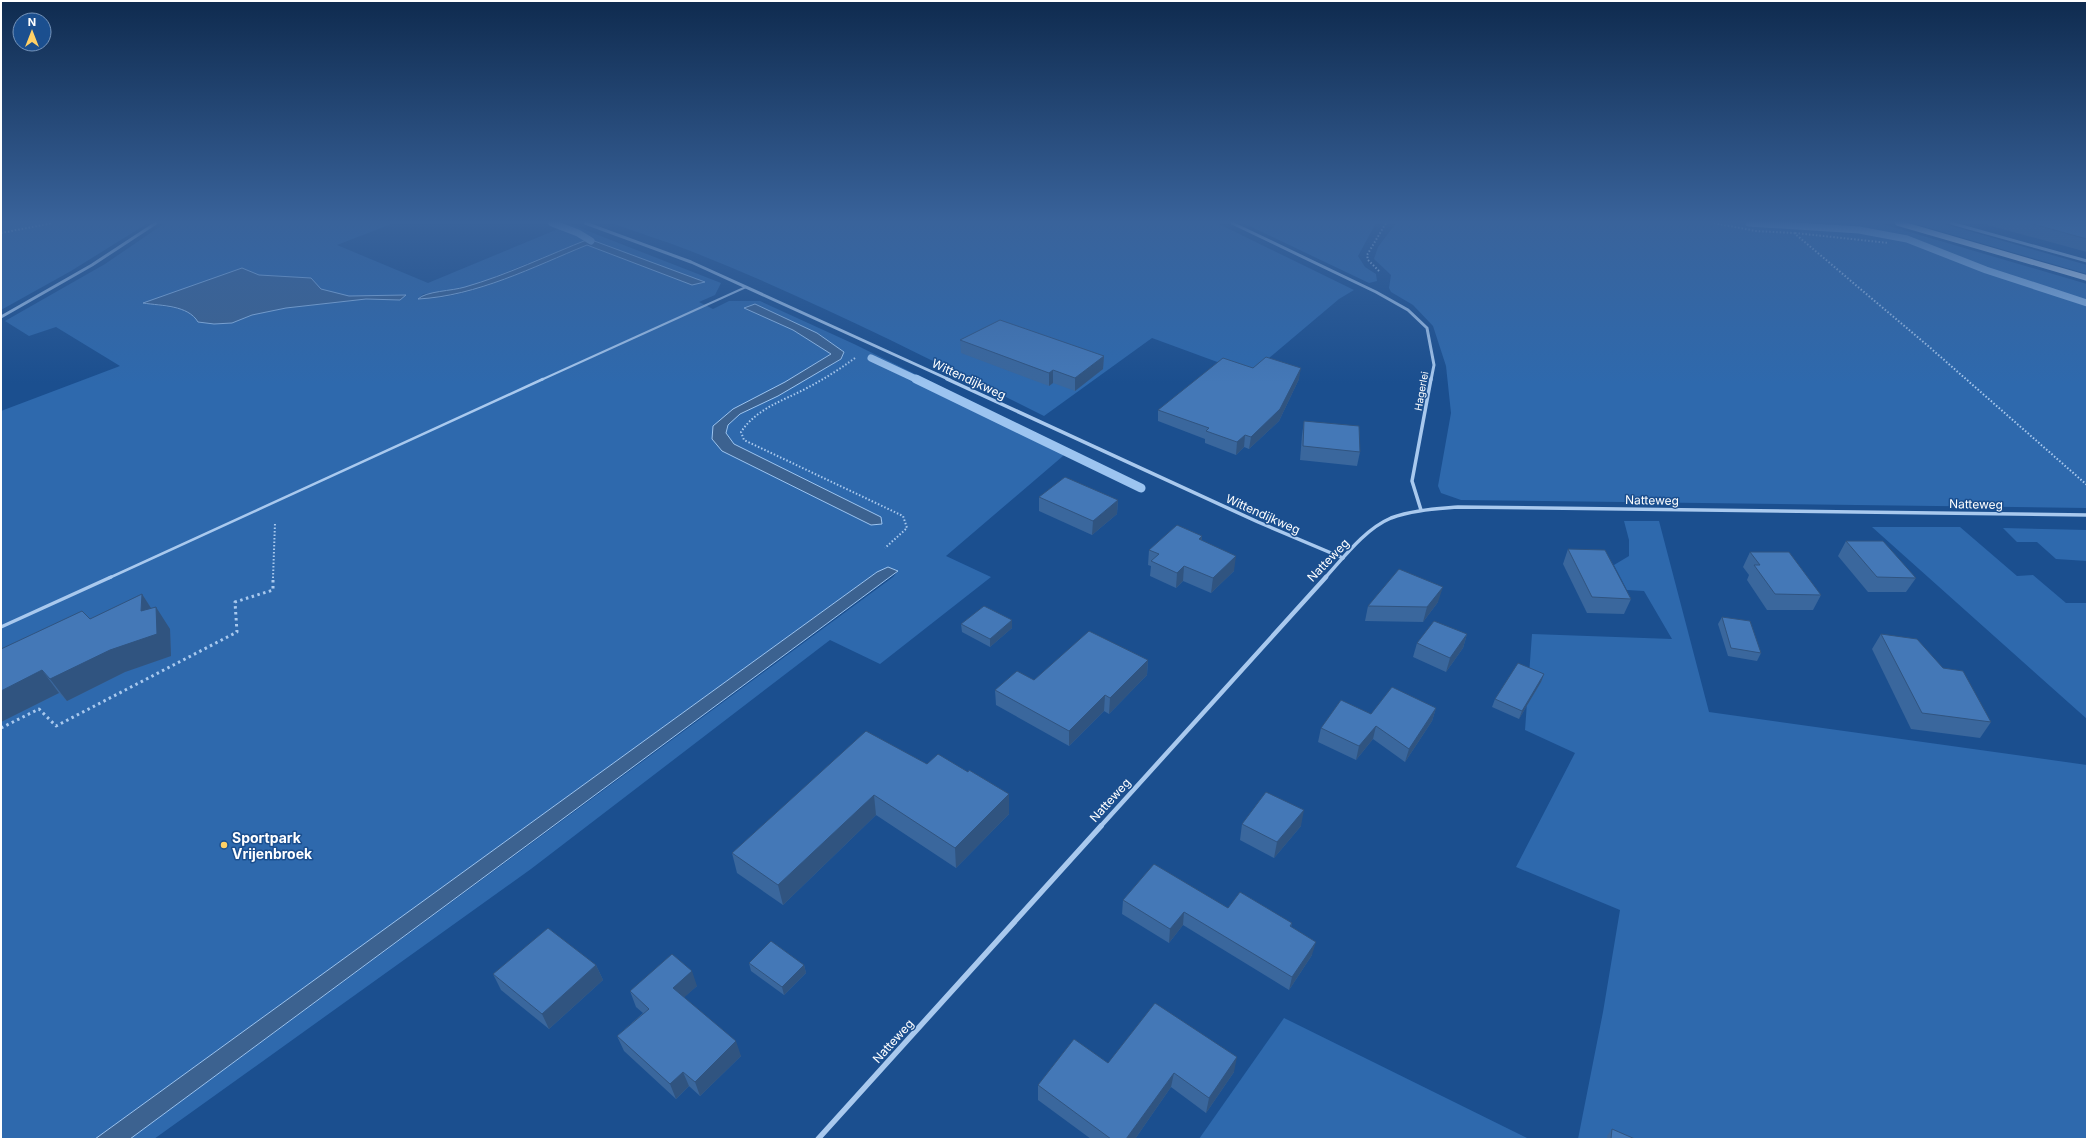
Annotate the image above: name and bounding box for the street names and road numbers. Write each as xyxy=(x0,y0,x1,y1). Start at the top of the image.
street label: Wittendijkweg xyxy=(930,355,1008,403)
street label: Hagerlei xyxy=(1412,370,1430,412)
street label: Wittendijkweg xyxy=(1223,491,1303,537)
street label: Natteweg xyxy=(1625,492,1679,508)
street label: Natteweg xyxy=(1949,496,2003,512)
street label: Natteweg xyxy=(1304,535,1352,585)
street label: Natteweg xyxy=(1086,775,1134,825)
street label: Natteweg xyxy=(869,1016,917,1066)

